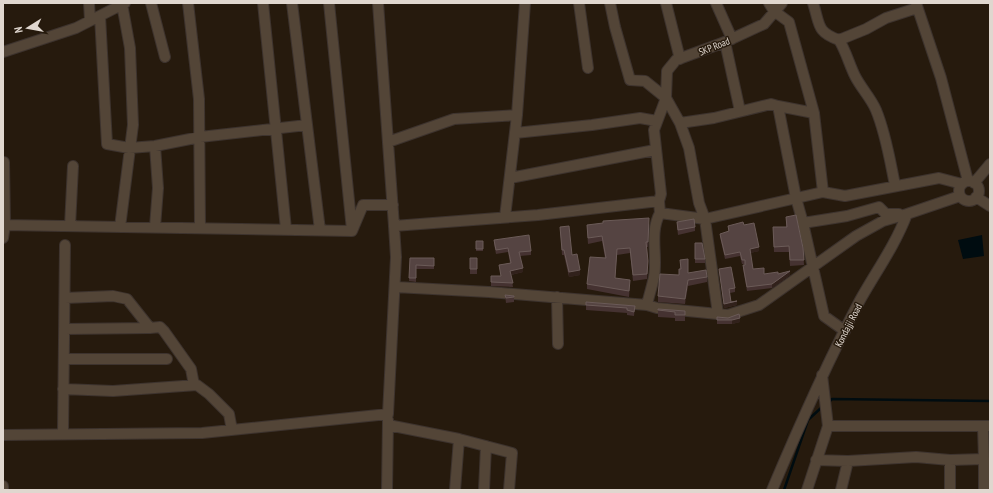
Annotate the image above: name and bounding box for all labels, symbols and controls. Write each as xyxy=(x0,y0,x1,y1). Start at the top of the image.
north arrow xyxy=(8,8,48,48)
text: N xyxy=(11,26,26,34)
street label: SKP Road xyxy=(697,34,732,59)
street label: Kondajji Road xyxy=(832,301,865,349)

